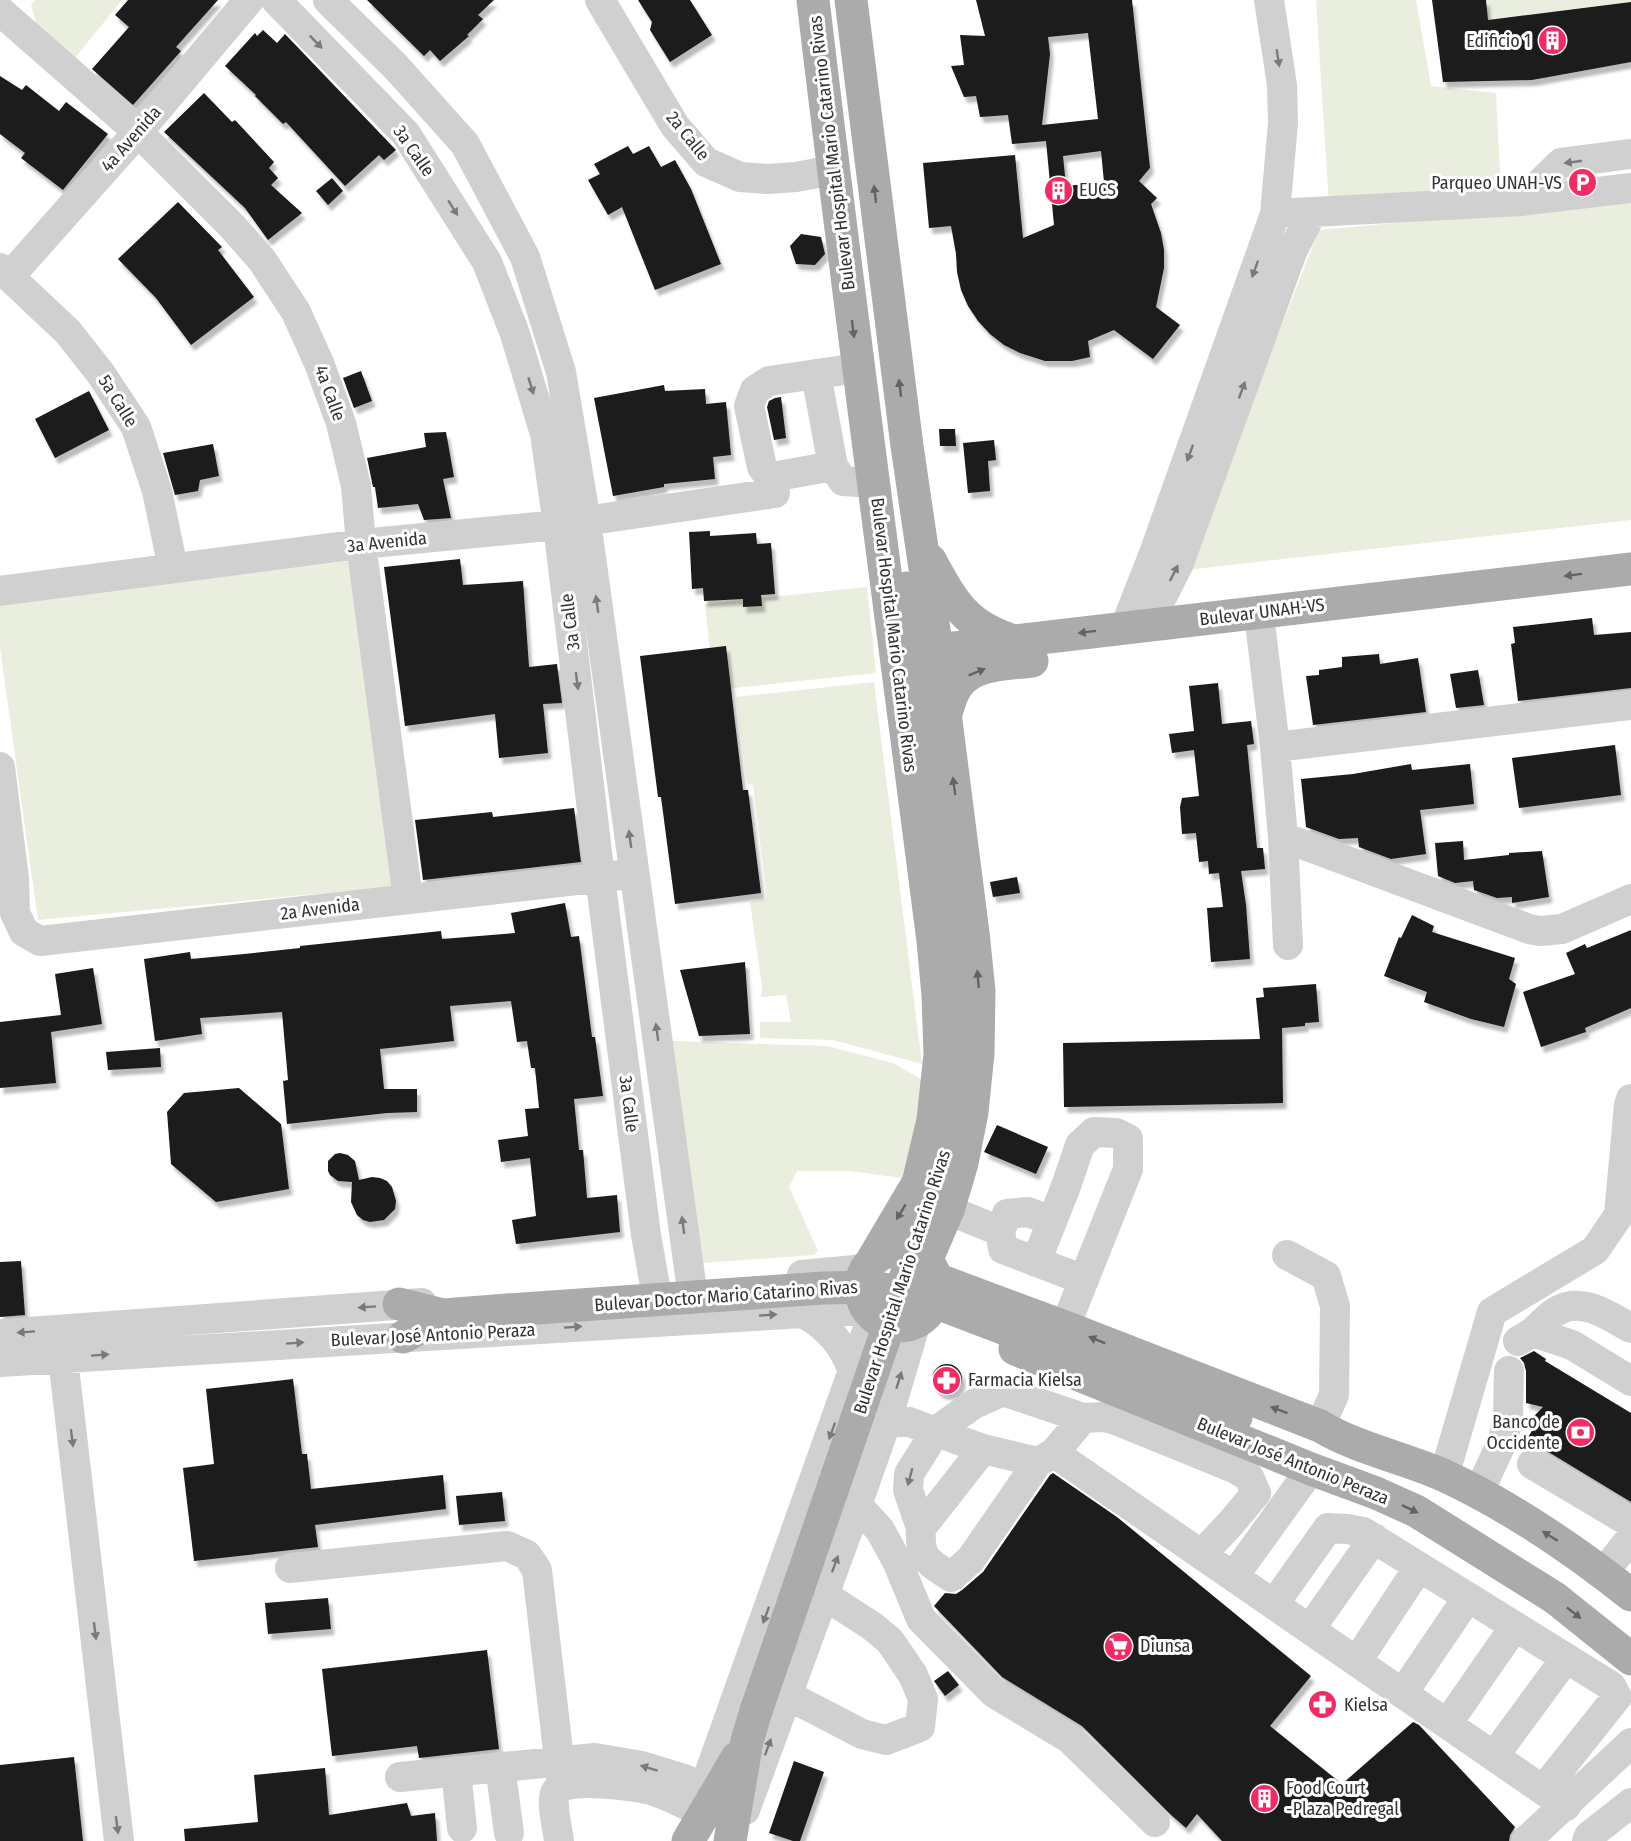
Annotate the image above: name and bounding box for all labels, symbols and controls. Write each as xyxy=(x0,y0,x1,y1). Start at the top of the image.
street label: Bulevar Hospital Mario Catarino Rivas xyxy=(804,14,860,291)
building icon: Edificio 1 xyxy=(1536,25,1568,57)
place label: Edificio 1 xyxy=(1466,30,1531,52)
one-way arrow xyxy=(309,34,323,48)
one-way arrow xyxy=(1273,48,1282,67)
street label: 4a Avenida xyxy=(96,101,166,177)
street label: 2a Calle xyxy=(662,107,714,165)
street label: 3a Calle xyxy=(389,121,439,181)
one-way arrow xyxy=(1563,157,1582,166)
parking icon: Parqueo UNAH-VS xyxy=(1567,167,1599,199)
place label: Parqueo UNAH-VS xyxy=(1431,172,1562,194)
building icon: EUCS xyxy=(1042,174,1074,206)
place label: EUCS xyxy=(1079,179,1116,201)
one-way arrow xyxy=(871,185,880,204)
one-way arrow xyxy=(447,200,458,216)
one-way arrow xyxy=(1250,260,1260,278)
one-way arrow xyxy=(849,320,858,339)
street label: 4a Calle xyxy=(310,362,350,424)
street label: 5a Calle xyxy=(94,371,143,431)
one-way arrow xyxy=(527,377,536,395)
one-way arrow xyxy=(895,378,905,397)
one-way arrow xyxy=(1238,381,1248,399)
one-way arrow xyxy=(1185,444,1195,462)
street label: Bulevar Hospital Mario Catarino Rivas xyxy=(866,497,922,774)
street label: 3a Avenida xyxy=(346,527,428,557)
one-way arrow xyxy=(1169,565,1179,582)
one-way arrow xyxy=(1563,571,1582,580)
street label: 3a Calle xyxy=(556,592,584,652)
street label: Bulevar UNAH-VS xyxy=(1198,593,1326,631)
one-way arrow xyxy=(593,595,602,614)
one-way arrow xyxy=(1078,627,1097,636)
one-way arrow xyxy=(968,667,986,677)
one-way arrow xyxy=(572,672,582,691)
one-way arrow xyxy=(949,776,958,795)
one-way arrow xyxy=(625,829,635,848)
street label: 2a Avenida xyxy=(279,893,361,925)
one-way arrow xyxy=(973,970,983,989)
one-way arrow xyxy=(652,1023,661,1042)
street label: 3a Calle xyxy=(615,1074,643,1134)
street label: Bulevar Hospital Mario Catarino Rivas xyxy=(849,1147,955,1417)
one-way arrow xyxy=(895,1204,906,1220)
one-way arrow xyxy=(678,1216,688,1235)
street label: Bulevar Doctor Mario Catarino Rivas xyxy=(594,1276,859,1316)
one-way arrow xyxy=(357,1302,376,1311)
one-way arrow xyxy=(759,1310,778,1320)
street label: Bulevar José Antonio Peraza xyxy=(330,1319,536,1351)
one-way arrow xyxy=(564,1322,583,1332)
one-way arrow xyxy=(16,1327,35,1336)
one-way arrow xyxy=(1088,1335,1106,1344)
one-way arrow xyxy=(285,1339,304,1348)
one-way arrow xyxy=(91,1351,110,1360)
pharmacy icon: Farmacia Kielsa xyxy=(931,1364,963,1396)
place label: Farmacia Kielsa xyxy=(968,1369,1082,1391)
one-way arrow xyxy=(895,1370,904,1388)
one-way arrow xyxy=(1269,1405,1287,1415)
place label: Banco de Occidente xyxy=(1487,1411,1560,1454)
street label: Bulevar José Antonio Peraza xyxy=(1194,1412,1392,1510)
bank icon: Banco de Occidente xyxy=(1565,1416,1597,1448)
one-way arrow xyxy=(826,1422,836,1440)
one-way arrow xyxy=(67,1428,77,1447)
one-way arrow xyxy=(905,1468,915,1487)
one-way arrow xyxy=(1401,1504,1418,1513)
one-way arrow xyxy=(1541,1531,1558,1542)
one-way arrow xyxy=(831,1555,841,1573)
one-way arrow xyxy=(760,1606,770,1624)
one-way arrow xyxy=(1566,1607,1582,1620)
one-way arrow xyxy=(90,1622,99,1641)
supermarket icon: Diunsa xyxy=(1103,1630,1135,1662)
place label: Diunsa xyxy=(1140,1635,1190,1657)
pharmacy icon: Kielsa xyxy=(1307,1689,1339,1721)
place label: Kielsa xyxy=(1344,1694,1388,1716)
one-way arrow xyxy=(763,1737,773,1755)
one-way arrow xyxy=(640,1763,658,1772)
place label: Food Court -Plaza Pedregal xyxy=(1286,1777,1399,1820)
building icon: Food Court -Plaza Pedregal xyxy=(1249,1782,1281,1814)
one-way arrow xyxy=(112,1816,122,1835)

